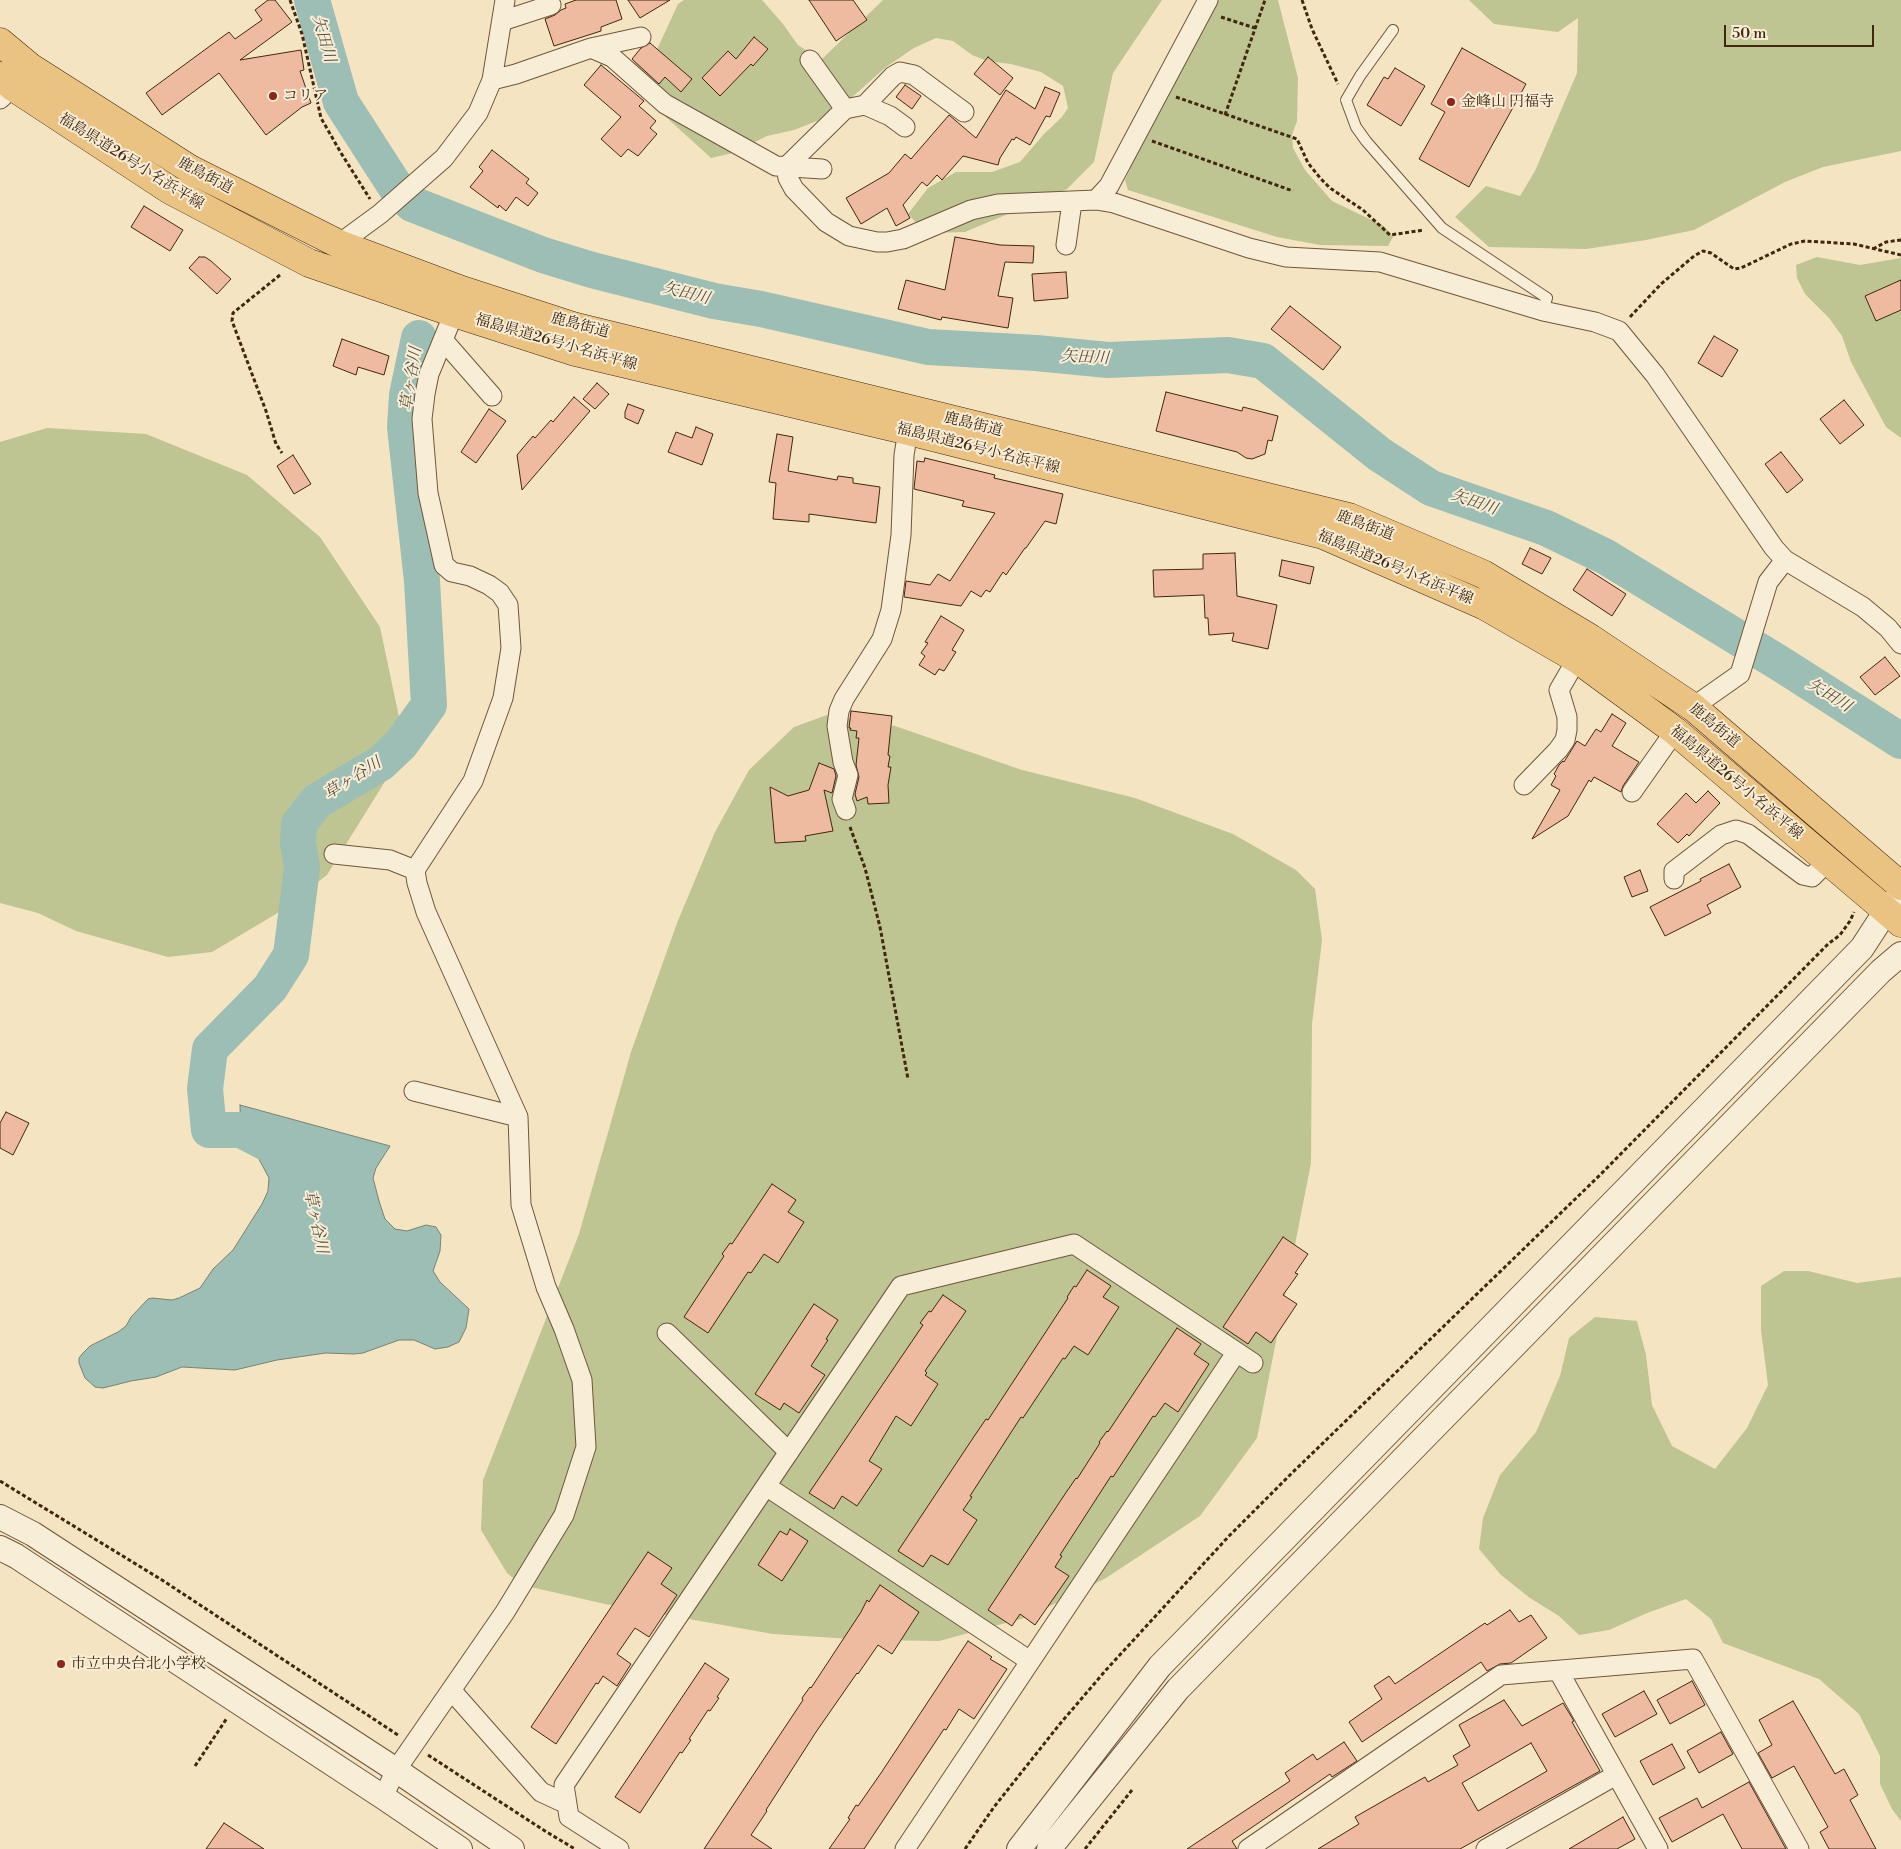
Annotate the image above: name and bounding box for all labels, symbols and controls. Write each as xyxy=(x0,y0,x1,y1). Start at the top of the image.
water label: 矢田川 xyxy=(307,13,339,65)
scale bar xyxy=(1726,15,1876,47)
text: 50 m xyxy=(1732,24,1766,43)
place label: コリア xyxy=(283,87,328,105)
marker: コリア xyxy=(267,90,279,102)
place label: 金峰山 円福寺 xyxy=(1461,93,1554,111)
marker: 金峰山 円福寺 xyxy=(1445,96,1457,108)
street label: 福島県道26号小名浜平線 xyxy=(55,110,207,214)
street label: 鹿島街道 xyxy=(174,154,236,198)
water label: 矢田川 xyxy=(660,279,712,309)
street label: 鹿島街道 xyxy=(549,310,611,342)
street label: 福島県道26号小名浜平線 xyxy=(473,311,639,375)
water label: 草ヶ谷川 xyxy=(398,346,426,412)
water label: 矢田川 xyxy=(1061,347,1109,369)
street label: 鹿島街道 xyxy=(942,409,1004,441)
street label: 福島県道26号小名浜平線 xyxy=(894,420,1062,478)
water label: 矢田川 xyxy=(1448,486,1500,520)
street label: 鹿島街道 xyxy=(1334,507,1396,545)
street label: 福島県道26号小名浜平線 xyxy=(1314,527,1476,609)
water label: 矢田川 xyxy=(1804,675,1854,717)
street label: 鹿島街道 xyxy=(1685,700,1743,752)
street label: 福島県道26号小名浜平線 xyxy=(1666,722,1806,844)
water label: 草ヶ谷川 xyxy=(321,754,385,804)
water label: 草ヶ谷川 xyxy=(299,1189,331,1255)
place label: 市立中央台北小学校 xyxy=(71,1655,206,1673)
marker: 市立中央台北小学校 xyxy=(55,1658,67,1670)

